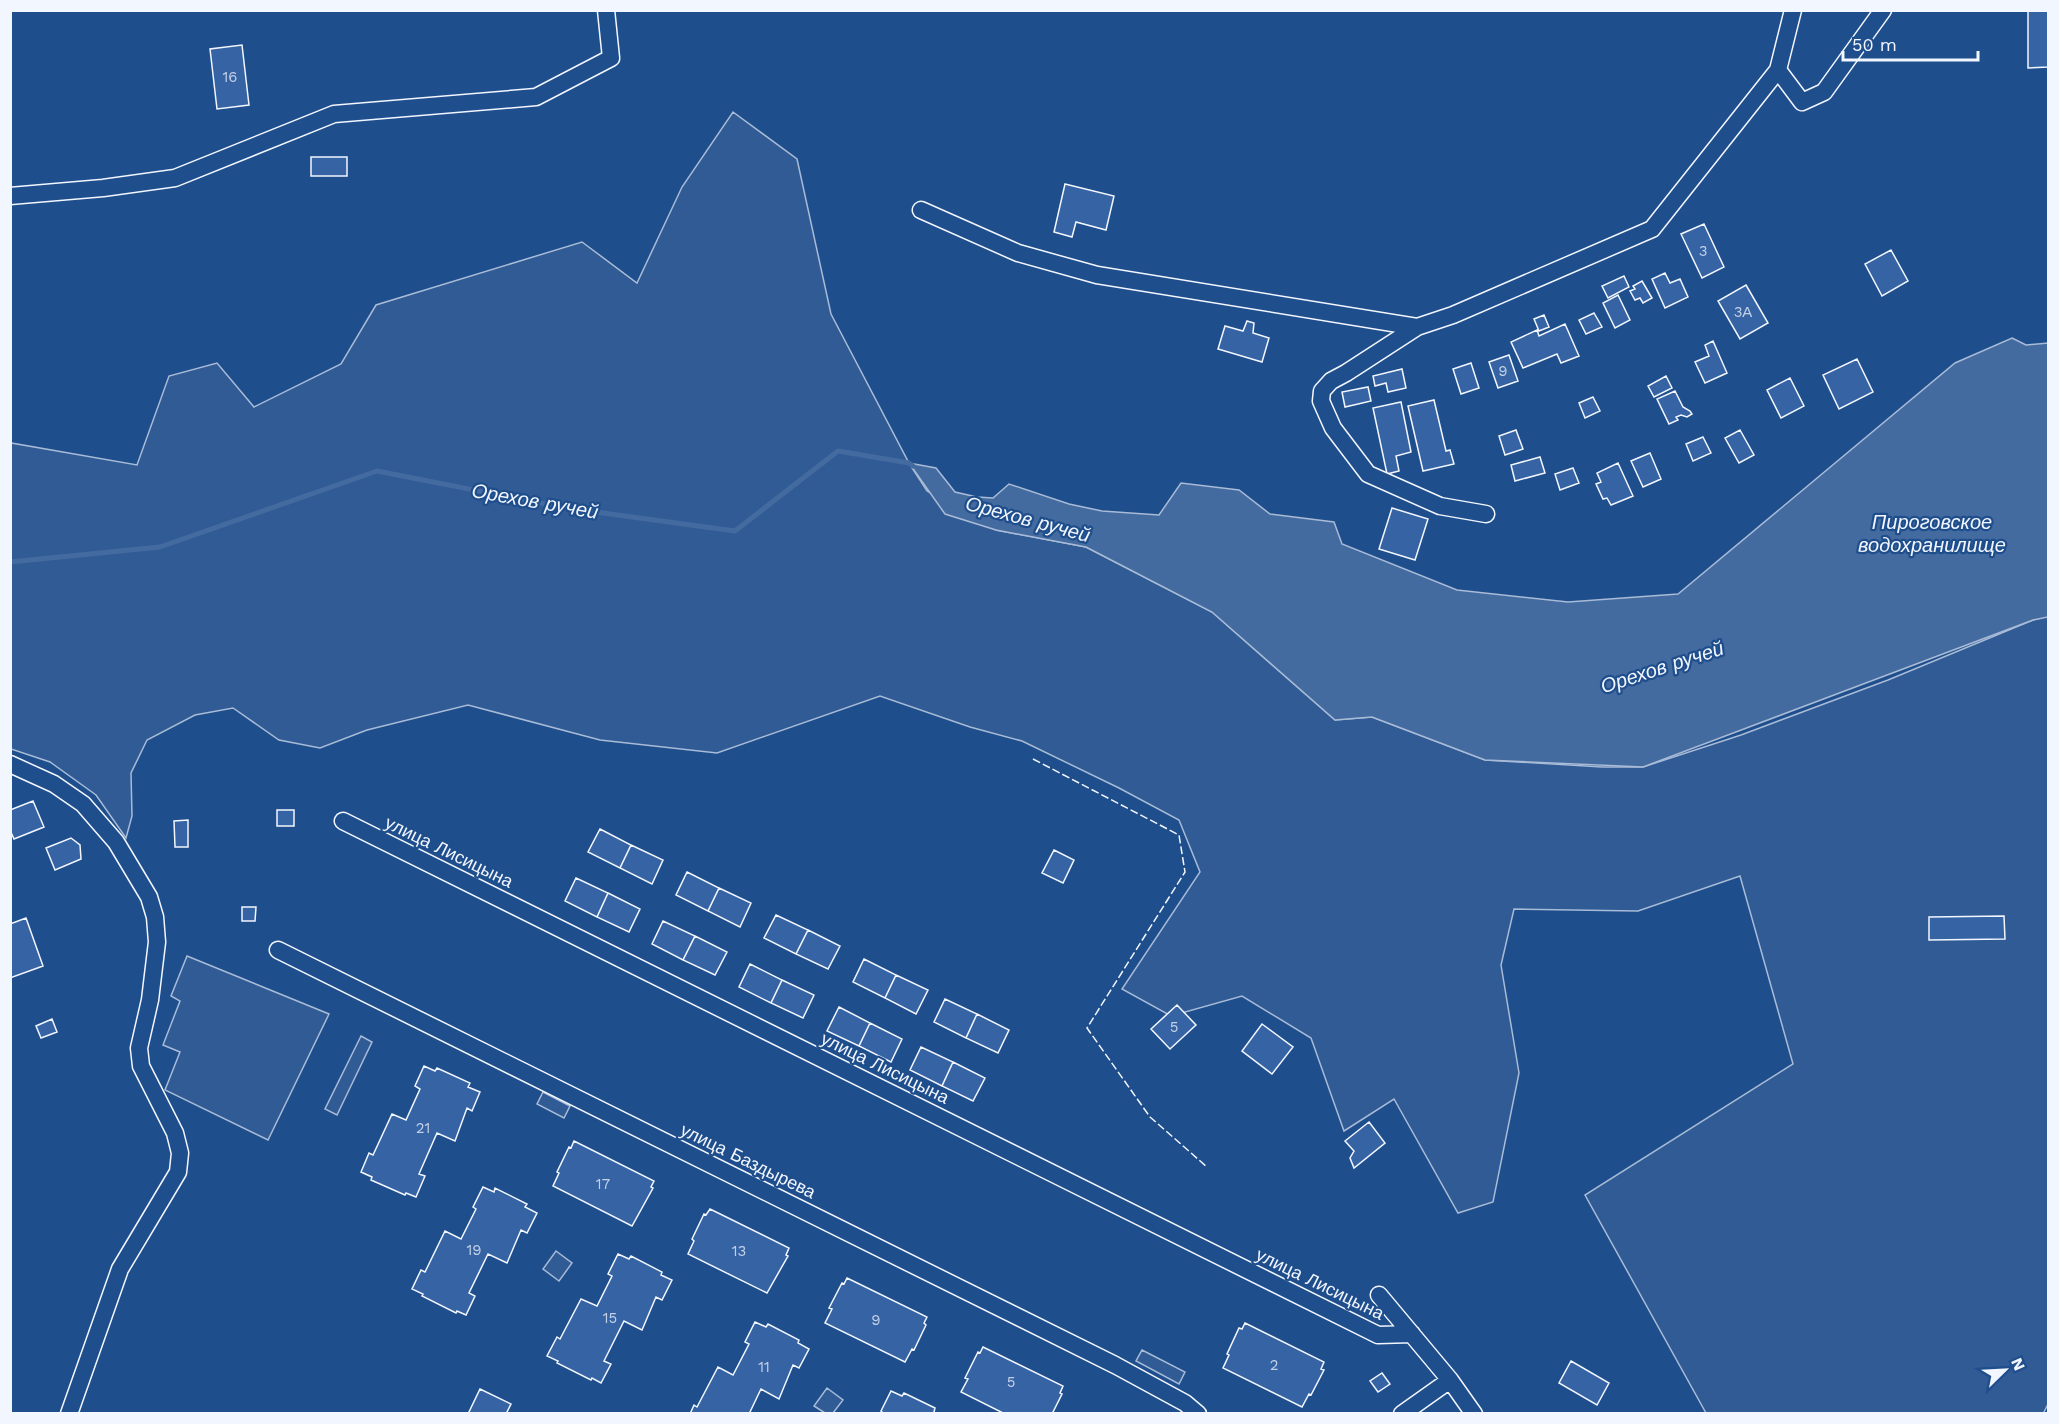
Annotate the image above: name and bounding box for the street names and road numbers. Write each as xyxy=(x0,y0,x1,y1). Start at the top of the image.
street label: улица Лисицына xyxy=(382,811,518,892)
street label: улица Лисицына xyxy=(818,1027,954,1108)
street label: улица Баздырева xyxy=(677,1119,820,1203)
street label: улица Лисицына xyxy=(1253,1243,1389,1324)

